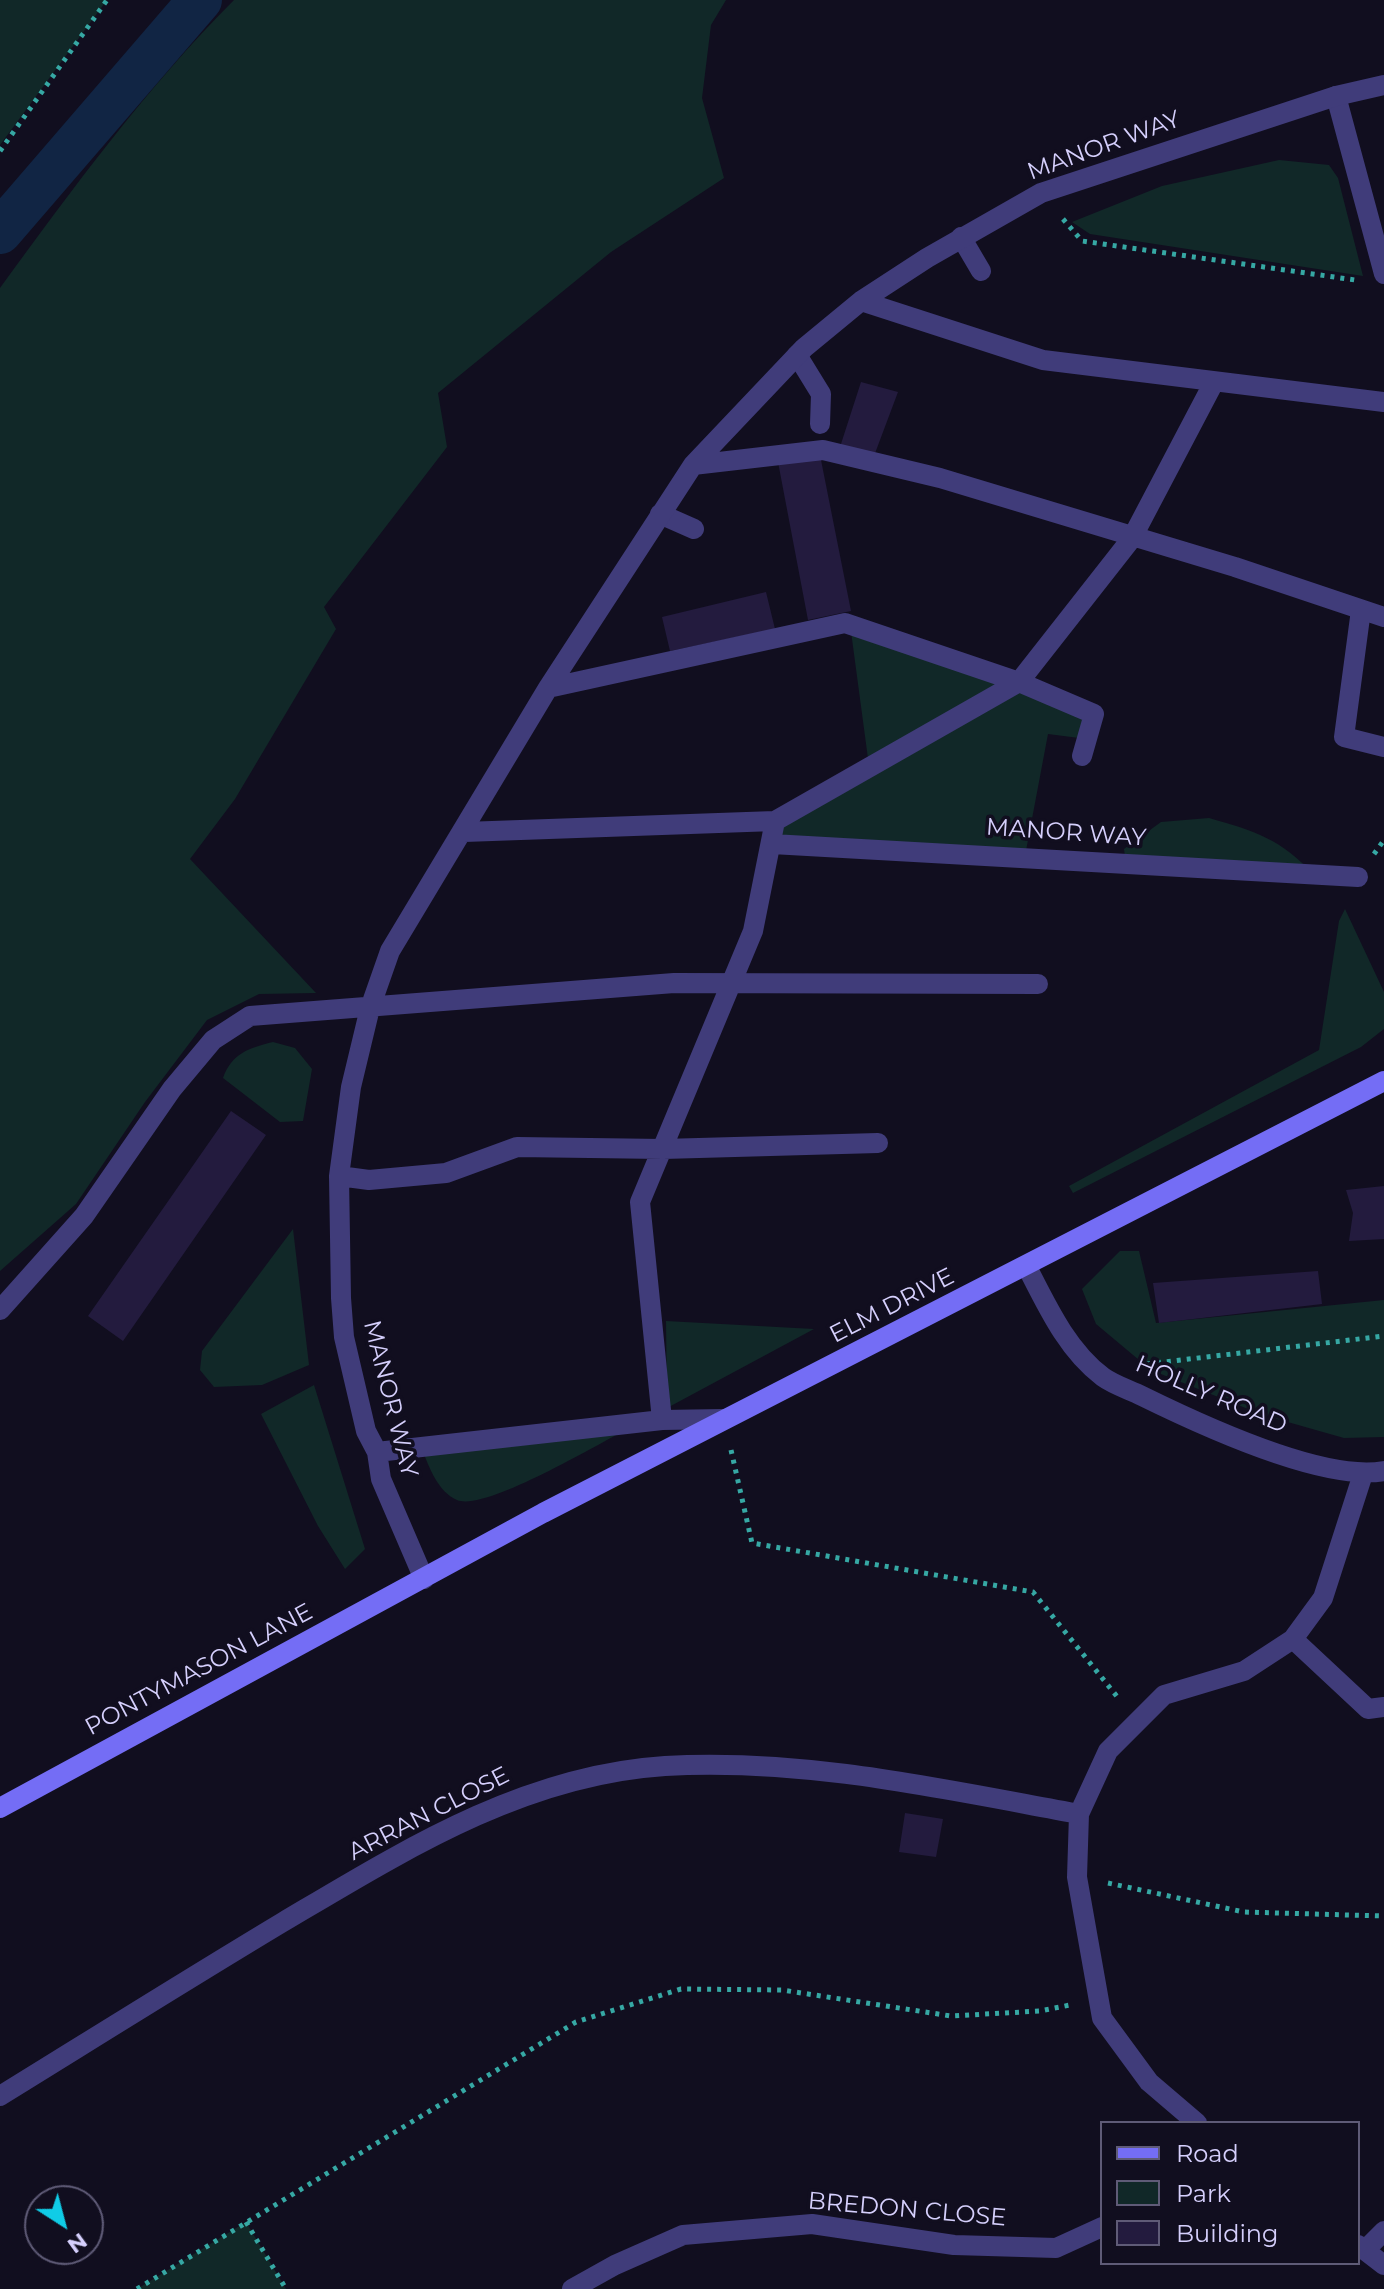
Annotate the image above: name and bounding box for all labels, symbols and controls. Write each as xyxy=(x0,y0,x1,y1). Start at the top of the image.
street label: MANOR WAY xyxy=(1024,105,1184,187)
street label: MANOR WAY xyxy=(985,813,1147,853)
street label: ELM DRIVE xyxy=(825,1262,959,1350)
street label: MANOR WAY xyxy=(357,1318,423,1480)
street label: HOLLY ROAD xyxy=(1131,1350,1291,1440)
street label: PONTYMASON LANE xyxy=(80,1598,318,1742)
street label: ARRAN CLOSE xyxy=(344,1761,514,1867)
legend xyxy=(1100,2121,1360,2265)
text: Road xyxy=(1176,2139,1239,2168)
text: Park xyxy=(1176,2179,1231,2208)
north arrow xyxy=(24,2185,104,2265)
street label: BREDON CLOSE xyxy=(807,2187,1007,2233)
text: Building xyxy=(1176,2219,1279,2248)
text: N xyxy=(62,2227,92,2259)

